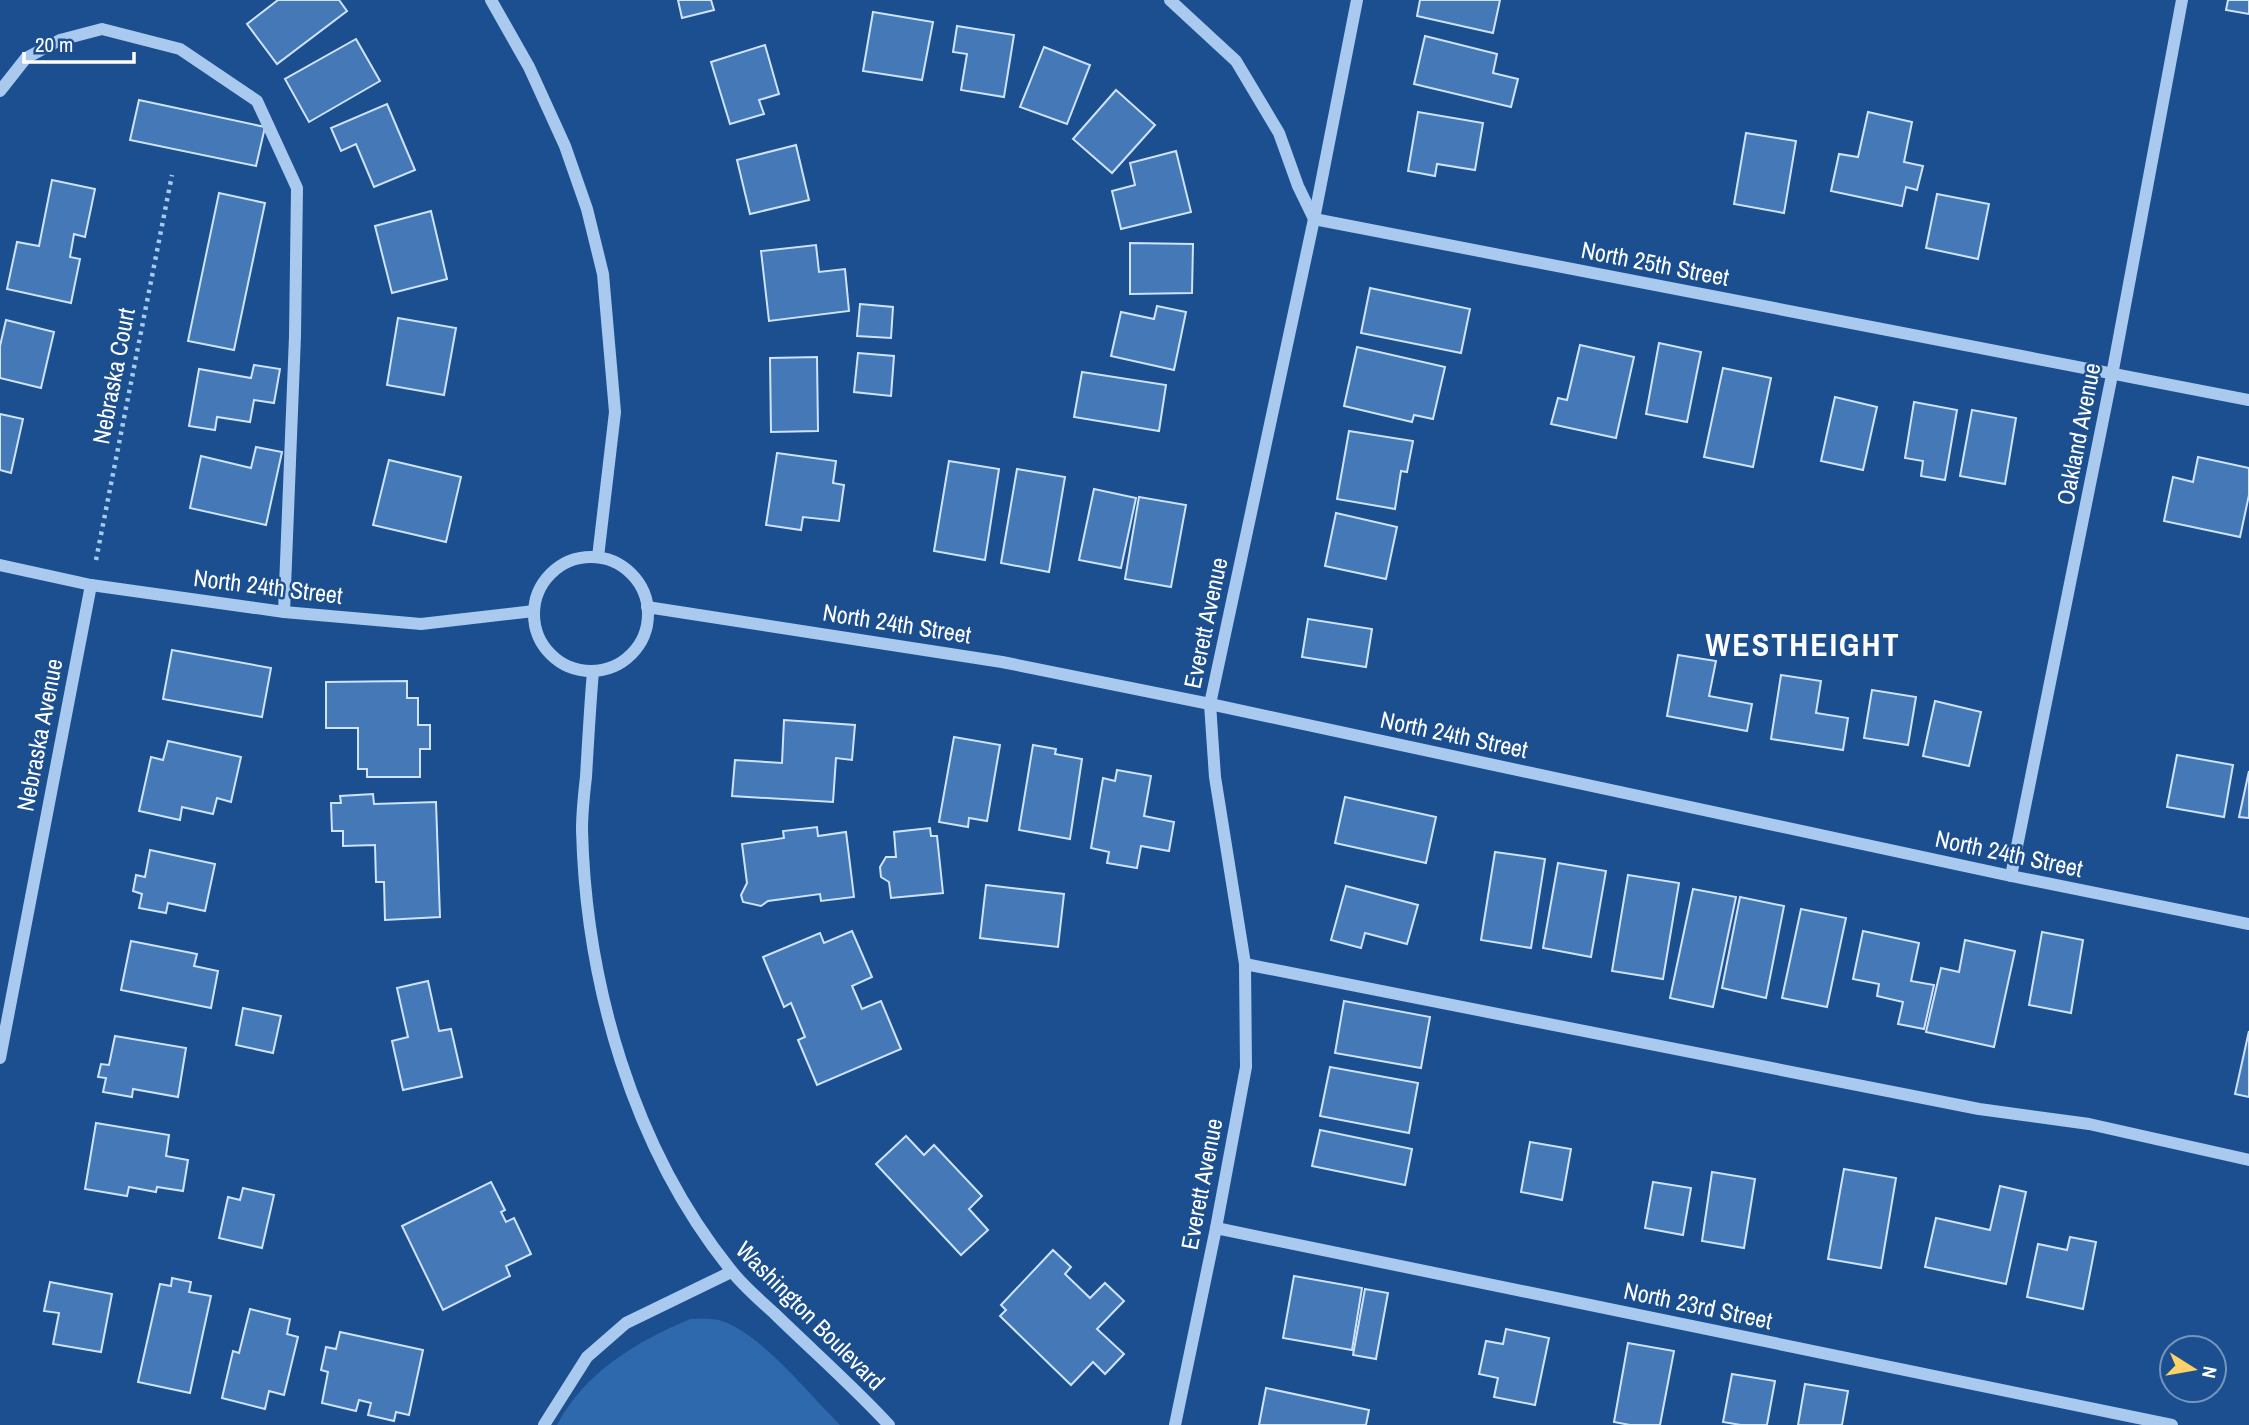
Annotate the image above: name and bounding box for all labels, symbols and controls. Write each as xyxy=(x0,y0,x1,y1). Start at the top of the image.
scale bar xyxy=(24,21,135,65)
text: 20 m xyxy=(35,30,73,59)
street label: North 25th Street xyxy=(1579,233,1732,293)
street label: Nebraska Court xyxy=(84,305,142,447)
street label: Oakland Avenue xyxy=(2049,360,2107,508)
street label: Everett Avenue xyxy=(1176,554,1235,691)
street label: North 24th Street xyxy=(192,561,345,611)
street label: North 24th Street xyxy=(821,595,974,651)
district label: WESTHEIGHT xyxy=(1706,623,1900,666)
street label: Nebraska Avenue xyxy=(9,656,70,814)
street label: North 24th Street xyxy=(1378,703,1531,765)
street label: North 24th Street xyxy=(1933,822,2086,884)
street label: Everett Avenue xyxy=(1173,1115,1229,1252)
street label: Washington Boulevard xyxy=(729,1234,892,1397)
street label: North 23rd Street xyxy=(1621,1274,1776,1336)
north arrow xyxy=(2158,1334,2228,1404)
text: N xyxy=(2196,1364,2224,1380)

